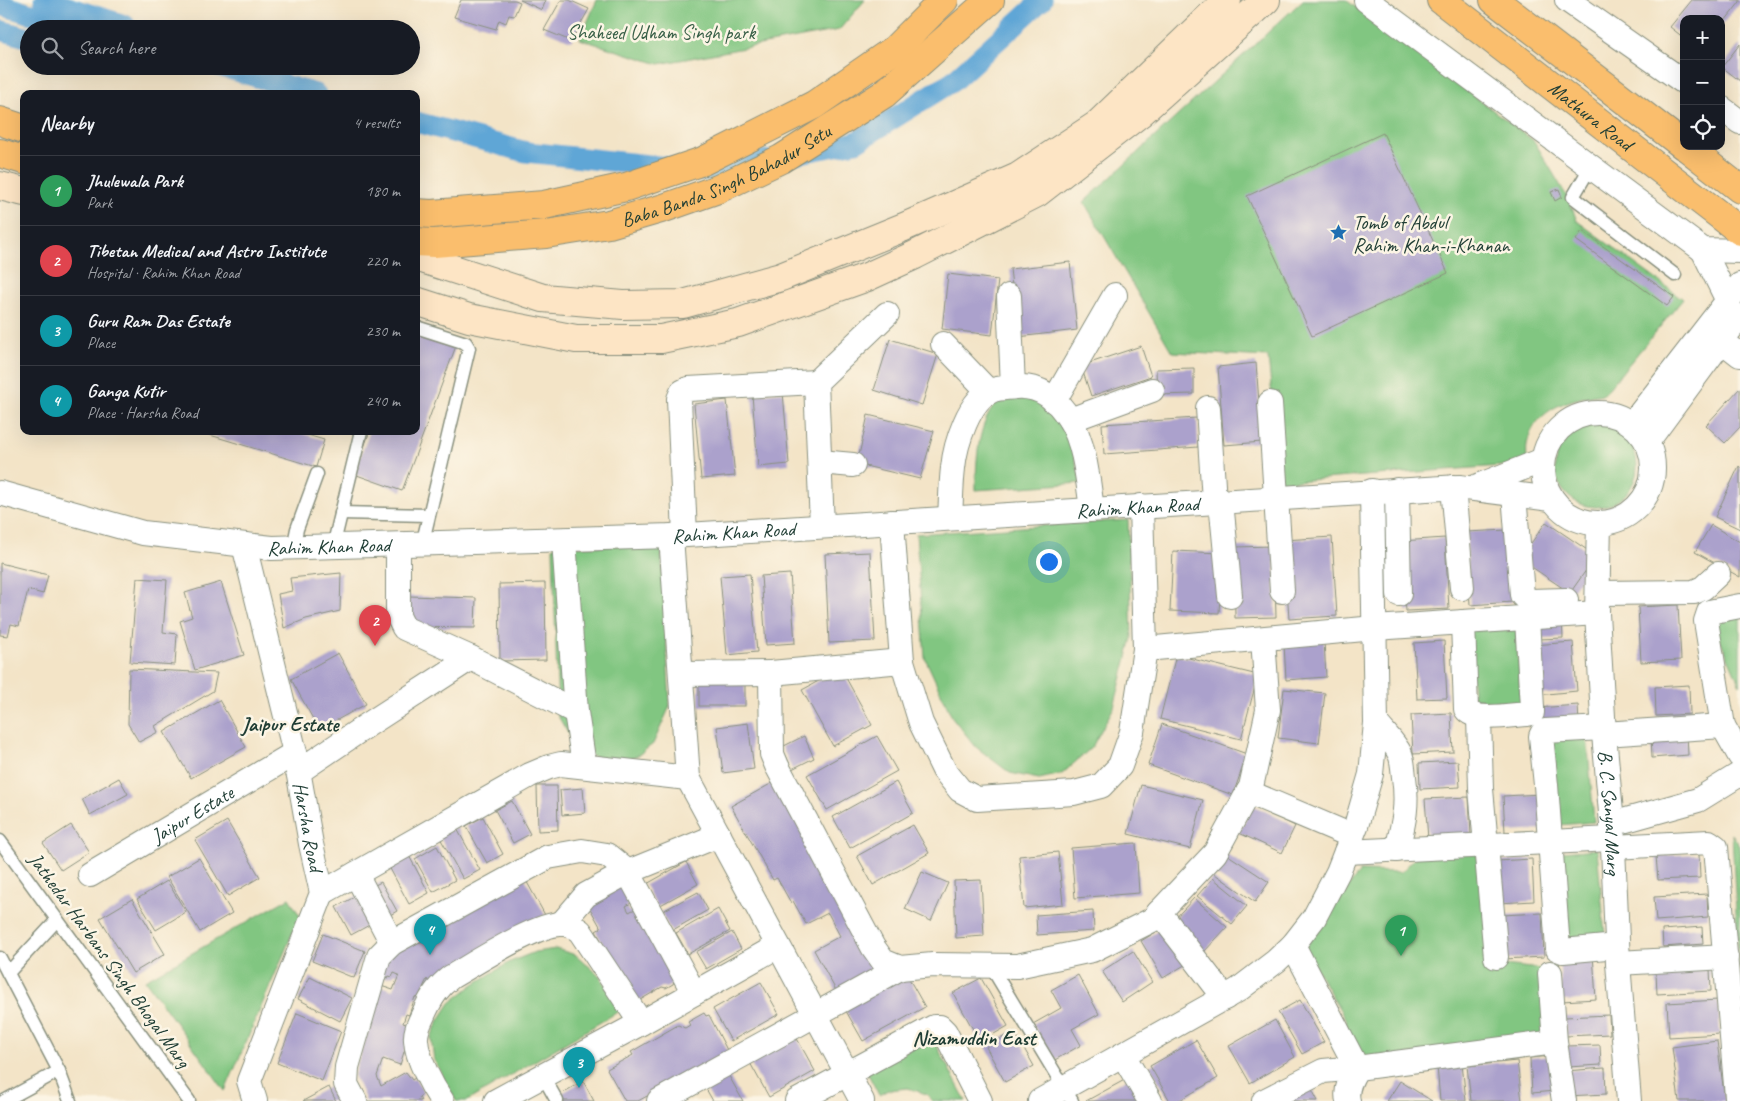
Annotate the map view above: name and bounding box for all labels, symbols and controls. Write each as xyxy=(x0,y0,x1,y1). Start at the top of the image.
map controls xyxy=(1680,15,1725,150)
button: + xyxy=(1680,15,1725,60)
search box xyxy=(20,20,420,75)
park label: Shaheed Udham Singh park xyxy=(567,20,757,45)
icon: search xyxy=(38,34,66,62)
text: Search here xyxy=(78,36,155,60)
button: − xyxy=(1680,60,1725,105)
street label: Mathura Road xyxy=(1543,75,1640,158)
button: locate xyxy=(1680,105,1725,150)
text: Nearby xyxy=(40,110,93,136)
text: 4 results xyxy=(353,113,400,133)
street label: Baba Banda Singh Bahadur Setu xyxy=(618,118,837,233)
text: Jhulewala Park xyxy=(87,169,183,193)
text: 1 xyxy=(52,181,60,201)
text: 180 m xyxy=(366,181,400,201)
text: Park xyxy=(87,193,112,213)
place label: Tomb of Abdul Rahim Khan-i-Khanan xyxy=(1353,210,1511,258)
place icon: Tomb of Abdul Rahim Khan-i-Khanan xyxy=(1329,223,1349,243)
text: Tibetan Medical and Astro Institute xyxy=(87,239,326,263)
text: 2 xyxy=(52,251,60,271)
text: 220 m xyxy=(366,251,400,271)
text: Hospital · Rahim Khan Road xyxy=(87,263,240,283)
text: Guru Ram Das Estate xyxy=(87,309,230,333)
text: 3 xyxy=(52,321,60,341)
text: 230 m xyxy=(366,321,400,341)
text: Place xyxy=(87,333,115,353)
text: Ganga Kutir xyxy=(87,379,165,403)
text: 4 xyxy=(52,391,60,411)
text: 240 m xyxy=(366,391,400,411)
text: Place · Harsha Road xyxy=(87,403,198,423)
street label: Rahim Khan Road xyxy=(1075,491,1203,524)
street label: Rahim Khan Road xyxy=(671,516,799,549)
street label: Rahim Khan Road xyxy=(267,532,394,561)
your location xyxy=(1036,549,1062,575)
pin: 2 xyxy=(359,605,391,646)
district label: Jaipur Estate xyxy=(239,711,341,737)
street label: B. C. Sanyal Marg xyxy=(1593,749,1626,877)
street label: Jaipur Estate xyxy=(146,780,239,849)
street label: Harsha Road xyxy=(287,780,329,877)
street label: Jathedar Harbans Singh Bhogal Marg xyxy=(23,847,197,1073)
pin: 4 xyxy=(414,914,446,955)
pin: 1 xyxy=(1385,915,1417,956)
district label: Nizamuddin East xyxy=(912,1025,1038,1051)
pin: 3 xyxy=(563,1047,595,1088)

